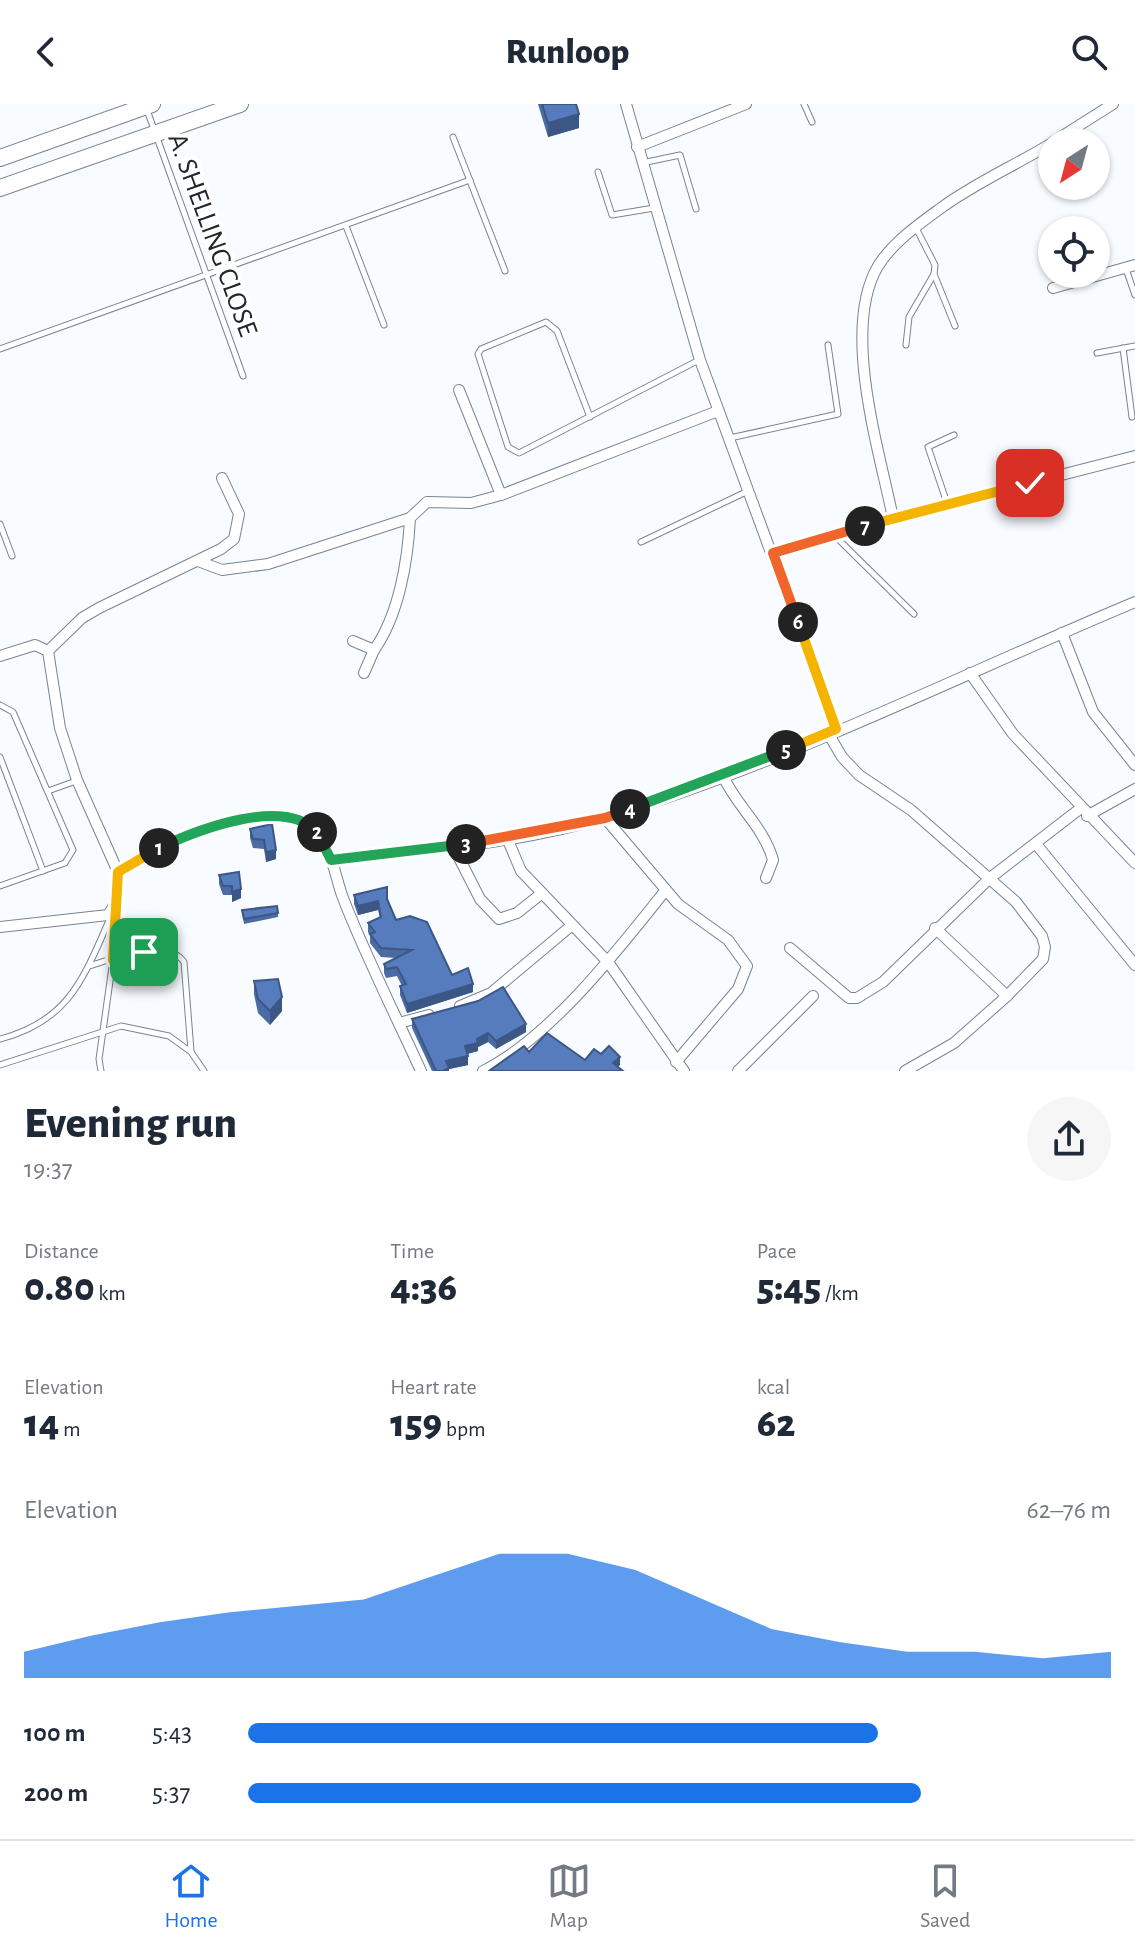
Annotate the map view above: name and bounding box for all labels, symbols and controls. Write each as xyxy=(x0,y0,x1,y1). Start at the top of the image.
icon: back xyxy=(24,30,68,74)
icon: search xyxy=(1067,30,1111,74)
text: Runloop xyxy=(506,34,629,70)
north arrow xyxy=(1038,128,1110,200)
map controls xyxy=(1038,128,1110,288)
street label: A. SHELLING CLOSE xyxy=(162,130,262,340)
button: locate xyxy=(1038,216,1110,288)
pin xyxy=(996,449,1064,517)
icon: check xyxy=(1008,461,1052,505)
pin: 7 xyxy=(845,506,885,546)
text: 7 xyxy=(860,515,870,537)
pin: 6 xyxy=(778,602,818,642)
text: 6 xyxy=(793,611,803,633)
pin: 5 xyxy=(766,730,806,770)
text: 5 xyxy=(781,739,791,761)
pin: 4 xyxy=(610,789,650,829)
text: 4 xyxy=(624,798,636,820)
pin: 2 xyxy=(297,812,337,852)
text: 2 xyxy=(312,821,322,843)
pin: 3 xyxy=(446,824,486,864)
pin: 1 xyxy=(139,828,179,868)
text: 3 xyxy=(461,833,471,855)
text: 1 xyxy=(155,837,163,859)
pin xyxy=(110,918,178,986)
icon: arrive xyxy=(122,930,166,974)
button: share xyxy=(1027,1097,1111,1181)
text: Evening run xyxy=(24,1102,237,1146)
text: 19:37 xyxy=(24,1156,73,1182)
text: Distance xyxy=(24,1240,99,1262)
text: Time xyxy=(390,1240,434,1262)
text: Pace xyxy=(757,1240,796,1262)
text: 0.80 xyxy=(24,1268,95,1308)
text: 4:36 xyxy=(390,1268,457,1308)
text: 5:45 xyxy=(757,1268,821,1308)
text: km xyxy=(95,1282,126,1304)
text: /km xyxy=(821,1282,859,1304)
text: Elevation xyxy=(24,1376,104,1398)
text: Heart rate xyxy=(390,1376,477,1398)
text: kcal xyxy=(757,1376,790,1398)
text: 14 xyxy=(24,1404,59,1444)
text: 159 xyxy=(390,1404,442,1444)
text: 62 xyxy=(757,1404,795,1444)
text: m xyxy=(59,1418,81,1440)
text: bpm xyxy=(442,1418,486,1440)
text: Elevation xyxy=(24,1497,118,1523)
text: 62–76 m xyxy=(1026,1497,1111,1523)
text: 100 m xyxy=(24,1720,85,1746)
text: 5:43 xyxy=(152,1720,192,1746)
text: 200 m xyxy=(24,1780,88,1806)
text: 5:37 xyxy=(152,1780,190,1806)
tab: Home xyxy=(165,1859,218,1933)
tab: Map xyxy=(547,1859,591,1933)
tab: Saved xyxy=(920,1859,970,1933)

